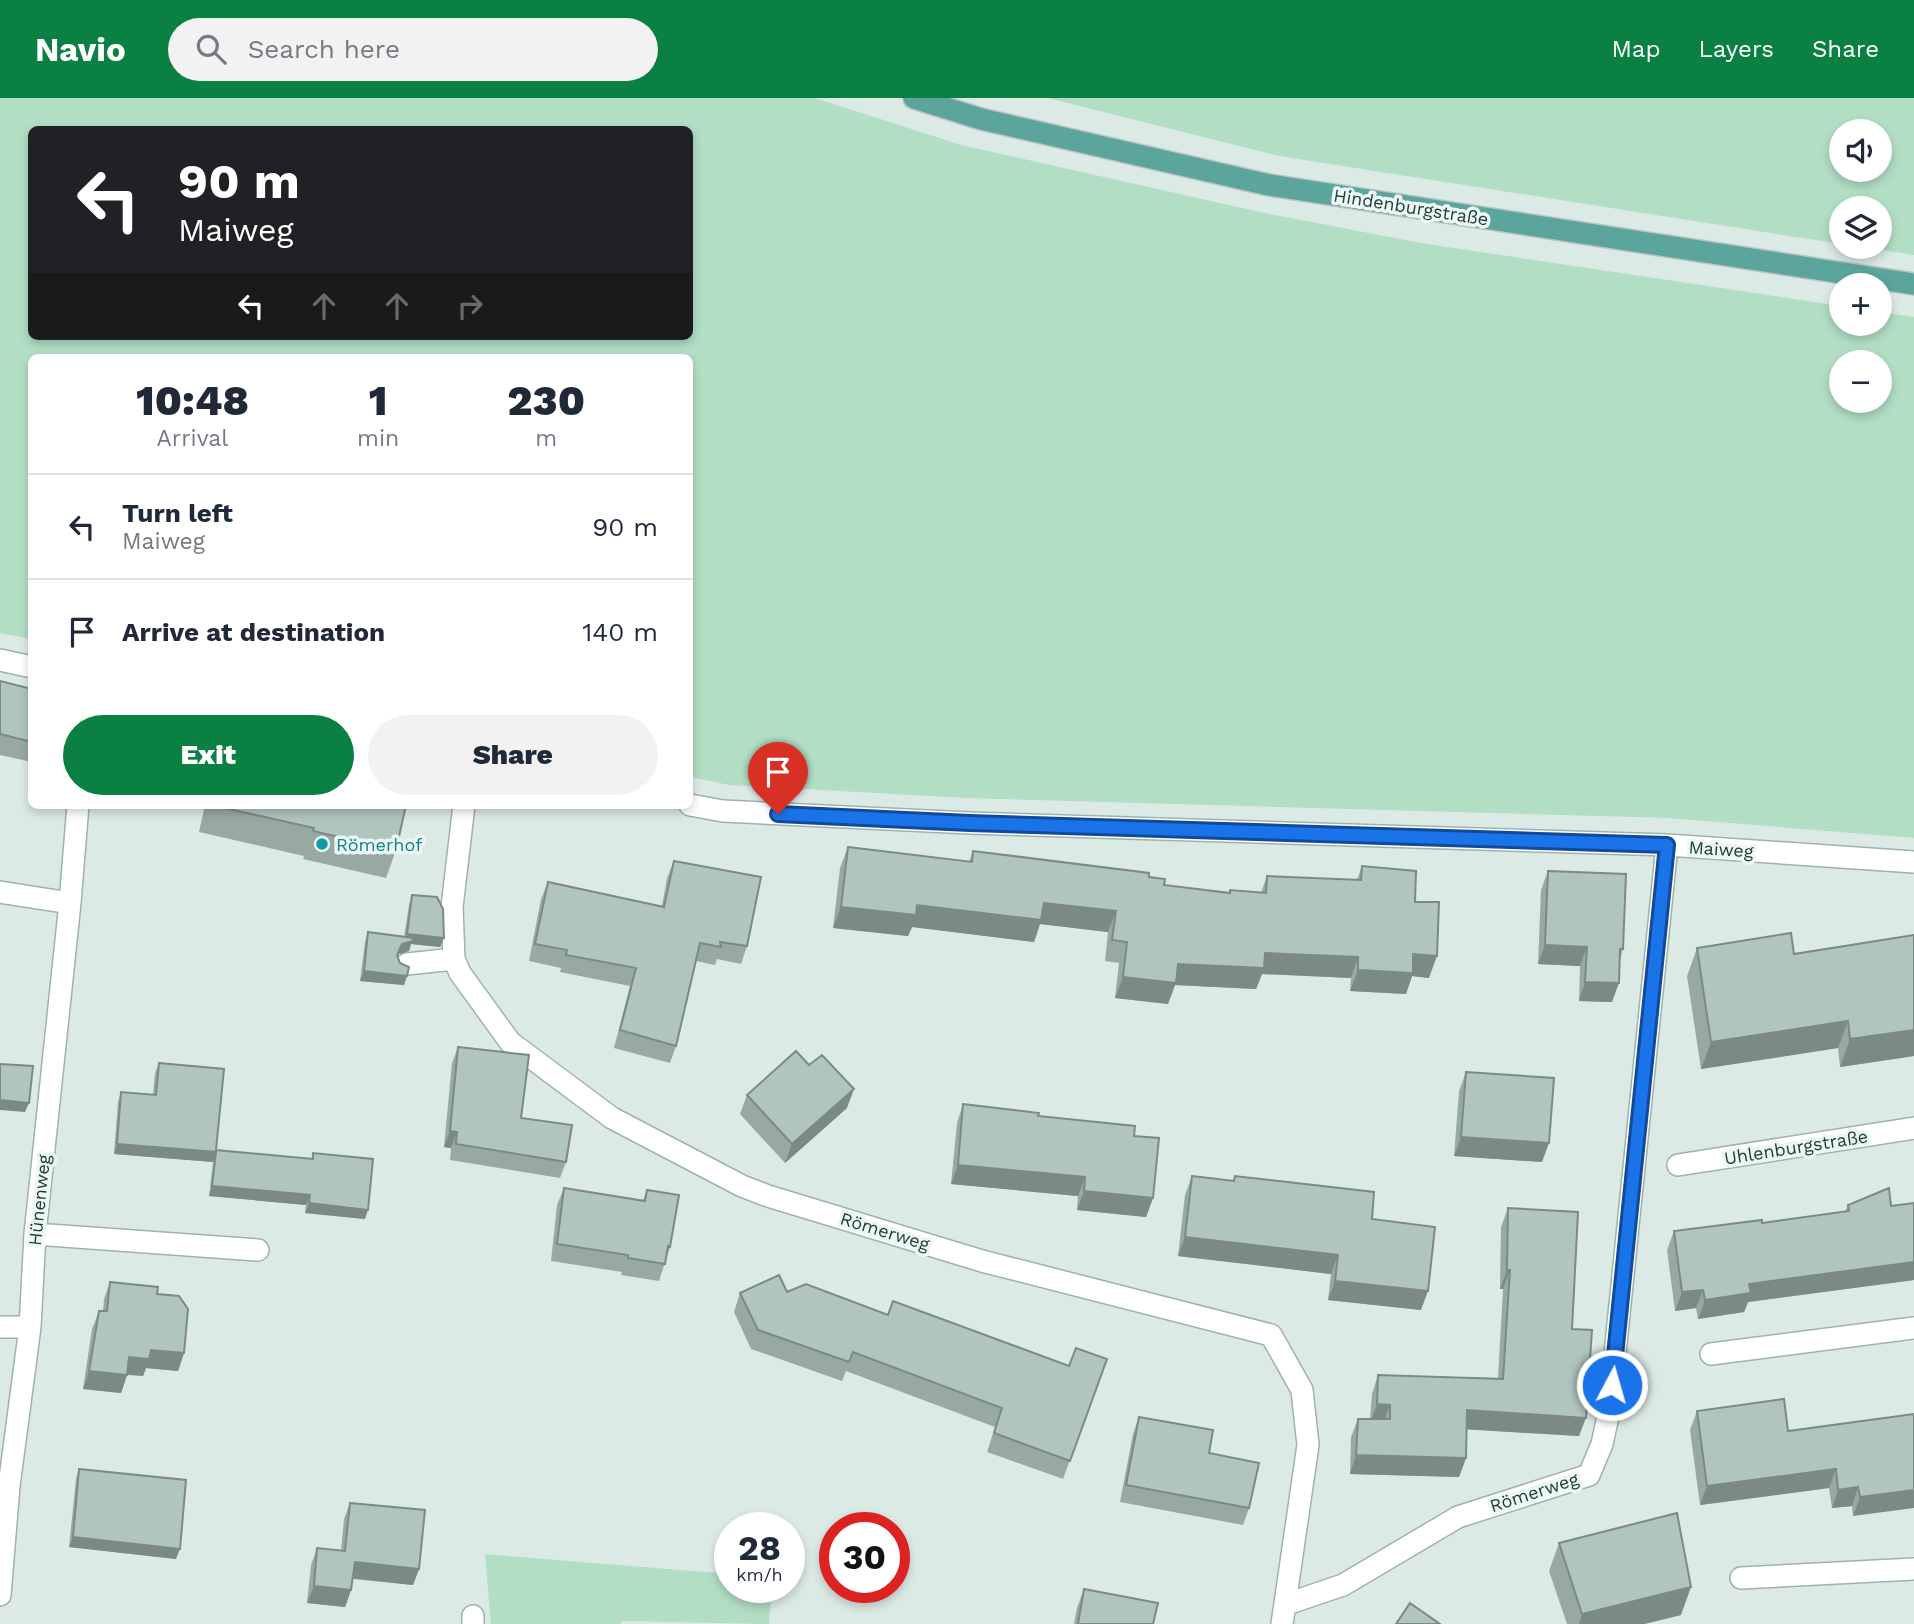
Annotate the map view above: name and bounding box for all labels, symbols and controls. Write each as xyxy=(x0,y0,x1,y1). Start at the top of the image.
search box xyxy=(168,18,658,81)
text: Navio xyxy=(35,30,126,69)
icon: search xyxy=(192,30,230,68)
text: Search here xyxy=(248,34,400,64)
text: Map xyxy=(1612,35,1660,63)
text: Layers xyxy=(1698,35,1774,63)
text: Share xyxy=(1812,35,1879,63)
map controls xyxy=(1829,119,1892,413)
button: sound xyxy=(1829,119,1892,182)
text: 90 m xyxy=(178,152,300,210)
icon: left xyxy=(63,154,154,245)
street label: Hindenburgstraße xyxy=(1332,184,1490,230)
button: layers xyxy=(1829,196,1892,259)
text: Maiweg xyxy=(178,211,294,249)
button: + xyxy=(1829,273,1892,336)
icon: left xyxy=(232,287,270,325)
icon: ahead xyxy=(305,287,343,325)
icon: ahead xyxy=(378,287,416,325)
icon: right xyxy=(451,287,489,325)
button: − xyxy=(1829,350,1892,413)
text: 10:48 xyxy=(136,376,249,425)
text: 1 xyxy=(369,376,388,425)
text: 230 xyxy=(507,376,585,425)
text: Arrival xyxy=(157,425,228,452)
text: min xyxy=(357,425,399,452)
text: m xyxy=(535,425,557,452)
text: Turn left xyxy=(122,498,233,528)
icon: left xyxy=(63,508,101,546)
text: 90 m xyxy=(592,512,658,542)
text: Maiweg xyxy=(122,528,205,555)
icon: arrive xyxy=(63,613,101,651)
text: Arrive at destination xyxy=(122,617,385,647)
text: 140 m xyxy=(582,617,658,647)
button: Exit xyxy=(63,715,354,795)
button: Share xyxy=(368,715,658,795)
pin xyxy=(748,742,808,814)
icon: arrive xyxy=(759,753,797,791)
place label: Römerhof xyxy=(336,834,422,855)
marker: Römerhof xyxy=(314,836,330,852)
street label: Maiweg xyxy=(1688,836,1755,862)
street label: Uhlenburgstraße xyxy=(1723,1125,1869,1169)
street label: Hünenweg xyxy=(24,1153,54,1247)
street label: Römerweg xyxy=(838,1207,932,1255)
position arrow xyxy=(1575,1348,1649,1422)
street label: Römerweg xyxy=(1487,1468,1581,1516)
speed limit sign: 30 xyxy=(819,1512,910,1603)
text: 28 xyxy=(738,1527,781,1569)
text: km/h xyxy=(736,1564,783,1585)

